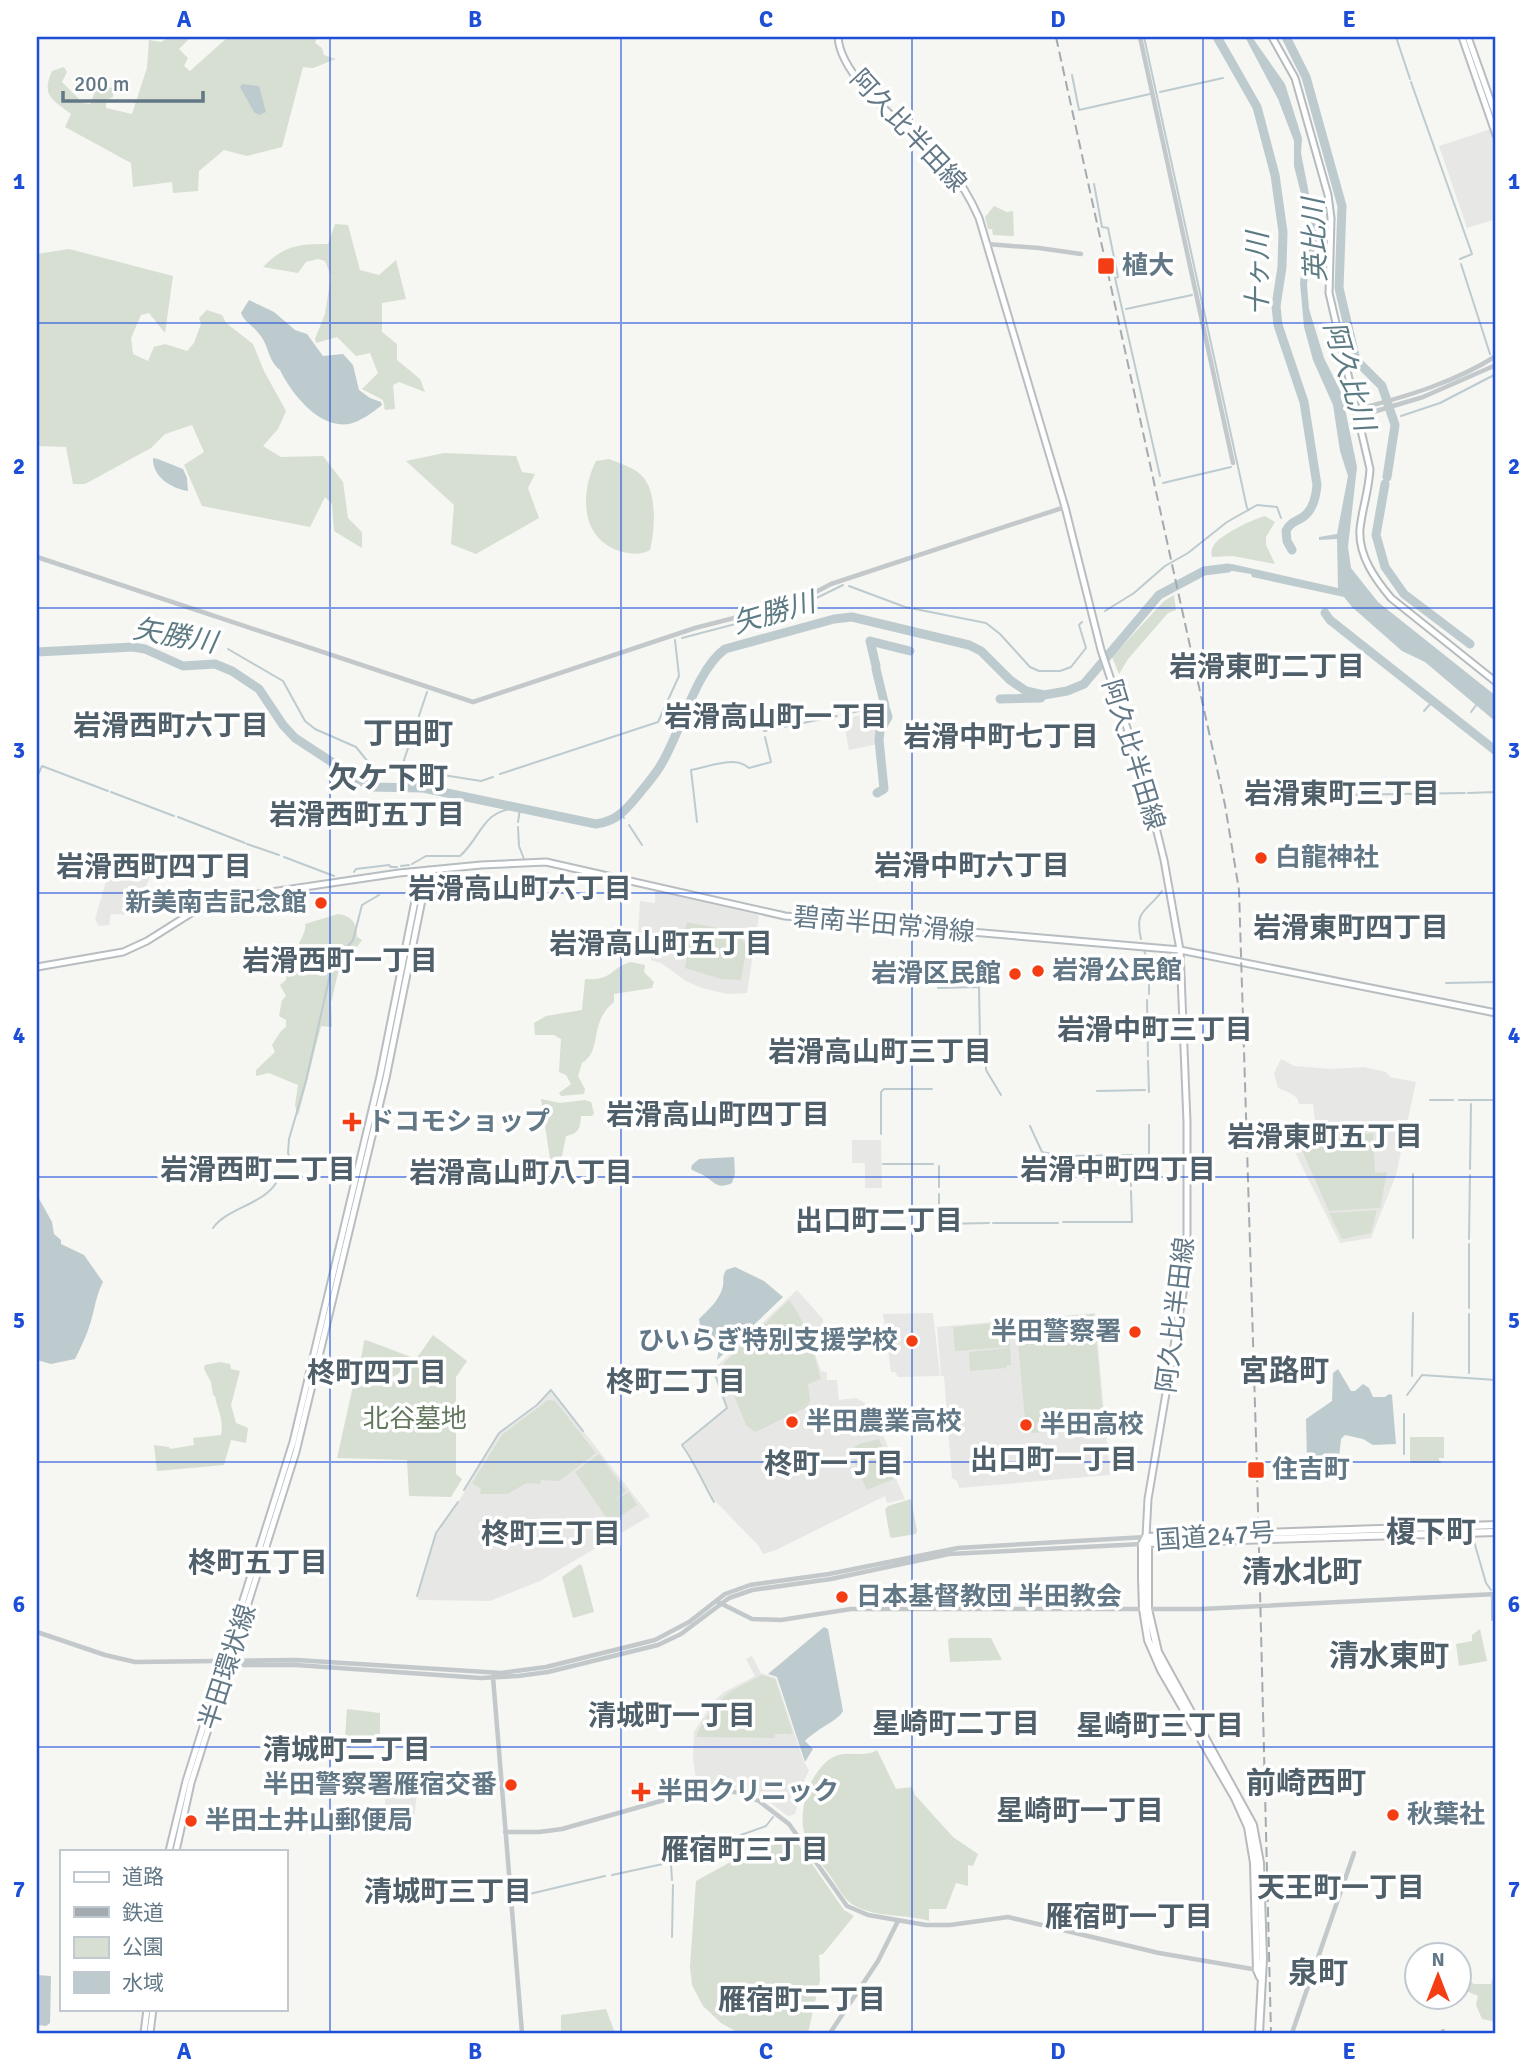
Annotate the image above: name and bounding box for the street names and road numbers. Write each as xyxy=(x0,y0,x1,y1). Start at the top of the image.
street label: 阿久比半田線 xyxy=(843,63,973,199)
street label: 阿久比半田線 xyxy=(1095,676,1171,834)
street label: 碧南半田常滑線 xyxy=(792,901,976,949)
street label: 阿久比半田線 xyxy=(1151,1236,1201,1394)
street label: 国道247号 xyxy=(1154,1517,1276,1557)
street label: 半田環状線 xyxy=(193,1600,263,1734)

